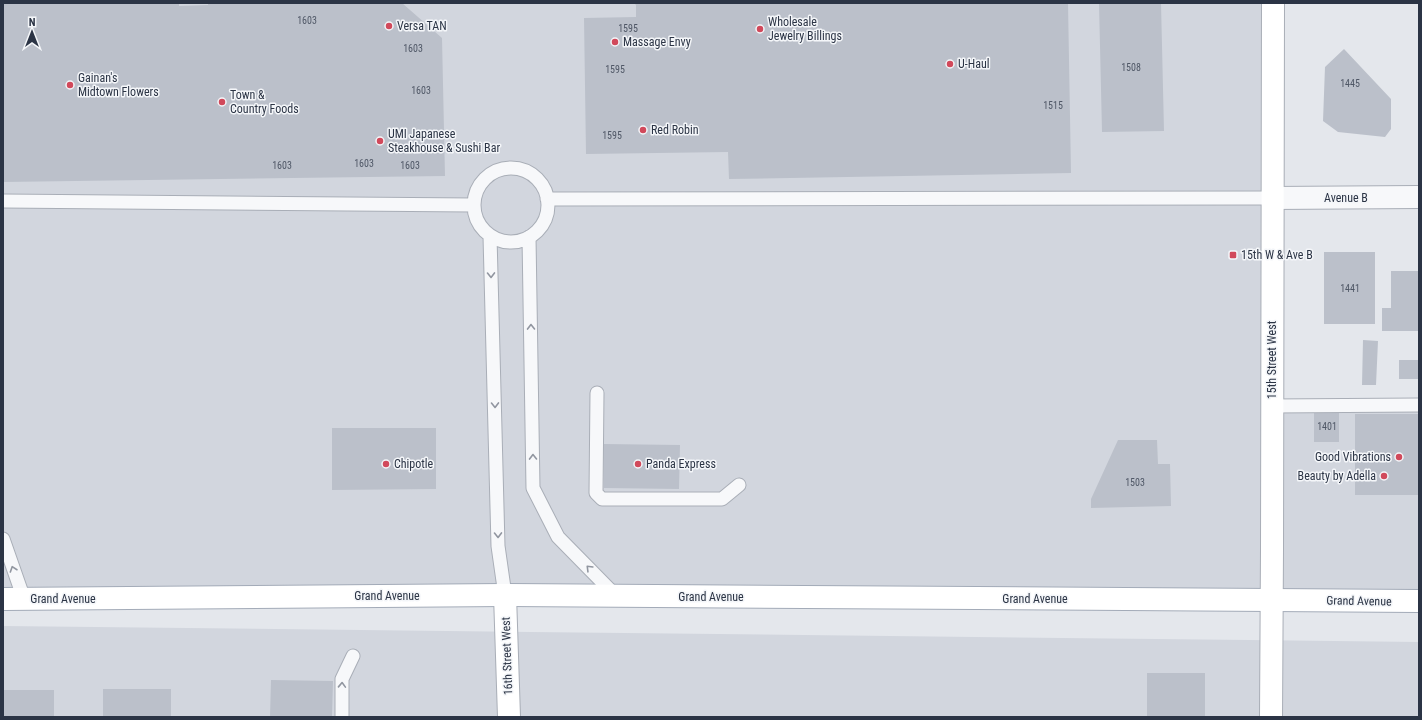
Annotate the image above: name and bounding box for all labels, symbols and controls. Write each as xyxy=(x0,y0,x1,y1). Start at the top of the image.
north arrow xyxy=(12,12,52,52)
house number: 1603 xyxy=(297,15,317,26)
place label: Wholesale Jewelry Billings xyxy=(768,15,842,43)
text: N xyxy=(29,16,36,29)
place label: Versa TAN xyxy=(397,19,447,33)
marker: Versa TAN xyxy=(384,21,394,31)
house number: 1595 xyxy=(618,23,638,34)
marker: Wholesale Jewelry Billings xyxy=(755,24,765,34)
place label: Massage Envy xyxy=(623,35,691,49)
marker: Massage Envy xyxy=(610,37,620,47)
house number: 1603 xyxy=(403,43,423,54)
place label: U-Haul xyxy=(958,57,989,71)
marker: U-Haul xyxy=(945,59,955,69)
house number: 1508 xyxy=(1121,62,1141,73)
house number: 1595 xyxy=(605,64,625,75)
place label: Gainan's Midtown Flowers xyxy=(78,71,159,99)
house number: 1445 xyxy=(1340,78,1360,89)
marker: Gainan's Midtown Flowers xyxy=(65,80,75,90)
house number: 1603 xyxy=(411,85,431,96)
place label: Town & Country Foods xyxy=(230,88,299,116)
marker: Town & Country Foods xyxy=(217,97,227,107)
house number: 1515 xyxy=(1043,100,1063,111)
place label: Red Robin xyxy=(651,123,699,137)
marker: Red Robin xyxy=(638,125,648,135)
place label: UMI Japanese Steakhouse & Sushi Bar xyxy=(388,127,500,155)
house number: 1595 xyxy=(602,130,622,141)
marker: UMI Japanese Steakhouse & Sushi Bar xyxy=(375,136,385,146)
house number: 1603 xyxy=(354,158,374,169)
house number: 1603 xyxy=(272,160,292,171)
house number: 1603 xyxy=(400,160,420,171)
street label: Avenue B xyxy=(1324,191,1368,205)
place label: 15th W & Ave B xyxy=(1241,248,1313,262)
marker: 15th W & Ave B xyxy=(1228,250,1238,260)
one-way arrow xyxy=(487,272,496,278)
house number: 1441 xyxy=(1340,283,1360,294)
street label: 15th Street West xyxy=(1265,320,1279,399)
one-way arrow xyxy=(526,324,535,330)
one-way arrow xyxy=(490,402,499,408)
house number: 1401 xyxy=(1317,421,1337,432)
place label: Good Vibrations xyxy=(1315,450,1391,464)
marker: Good Vibrations xyxy=(1394,452,1404,462)
one-way arrow xyxy=(529,454,537,460)
place label: Chipotle xyxy=(394,457,434,471)
place label: Panda Express xyxy=(646,457,716,471)
marker: Chipotle xyxy=(381,459,391,469)
marker: Panda Express xyxy=(633,459,643,469)
place label: Beauty by Adella xyxy=(1298,469,1376,483)
marker: Beauty by Adella xyxy=(1379,471,1389,481)
house number: 1503 xyxy=(1125,477,1145,488)
one-way arrow xyxy=(494,532,502,538)
one-way arrow xyxy=(10,566,18,573)
one-way arrow xyxy=(586,566,594,573)
street label: Grand Avenue xyxy=(354,589,420,603)
street label: Grand Avenue xyxy=(678,590,744,604)
street label: Grand Avenue xyxy=(30,592,96,606)
street label: Grand Avenue xyxy=(1002,592,1068,606)
street label: Grand Avenue xyxy=(1326,593,1392,609)
street label: 16th Street West xyxy=(499,616,515,695)
one-way arrow xyxy=(338,682,346,688)

